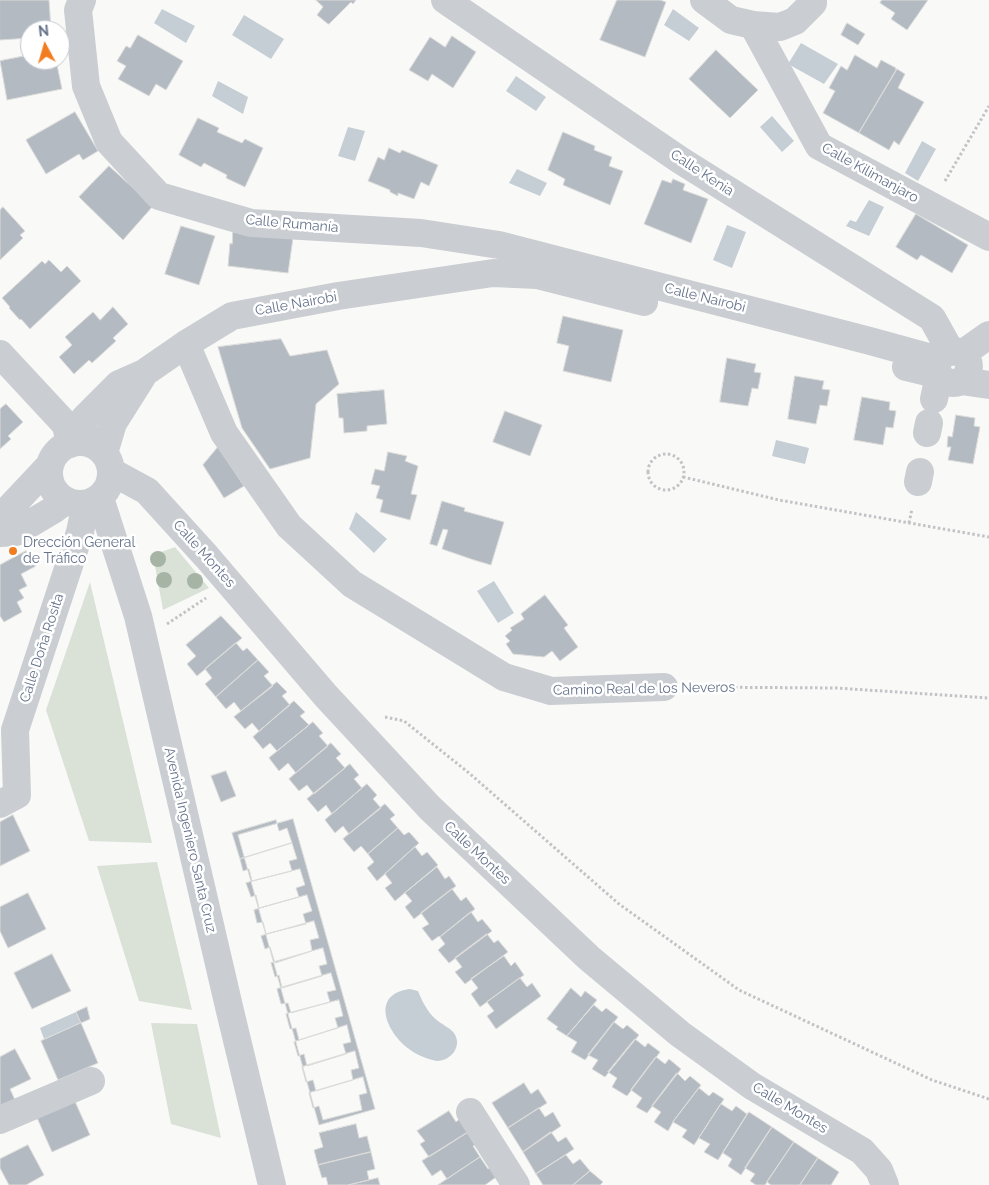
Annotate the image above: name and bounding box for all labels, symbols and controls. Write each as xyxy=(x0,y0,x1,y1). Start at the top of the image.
north arrow xyxy=(20,20,70,70)
text: N xyxy=(37,23,50,40)
street label: Calle Kilimanjaro xyxy=(819,139,921,207)
street label: Calle Kenia xyxy=(667,146,737,200)
street label: Calle Rumanía xyxy=(245,212,339,236)
street label: Calle Nairobi xyxy=(663,280,747,316)
street label: Calle Nairobi xyxy=(254,289,338,319)
street label: Calle Montes xyxy=(169,517,239,591)
place label: Drección General de Tráfico xyxy=(23,535,135,568)
marker: Drección General de Tráfico xyxy=(7,545,19,557)
street label: Calle Doña Rosita xyxy=(16,591,68,705)
street label: Camino Real de los Neveros xyxy=(553,679,735,699)
street label: Avenida Ingeniero Santa Cruz xyxy=(160,746,220,934)
street label: Calle Montes xyxy=(440,818,514,888)
street label: Calle Montes xyxy=(749,1079,831,1137)

